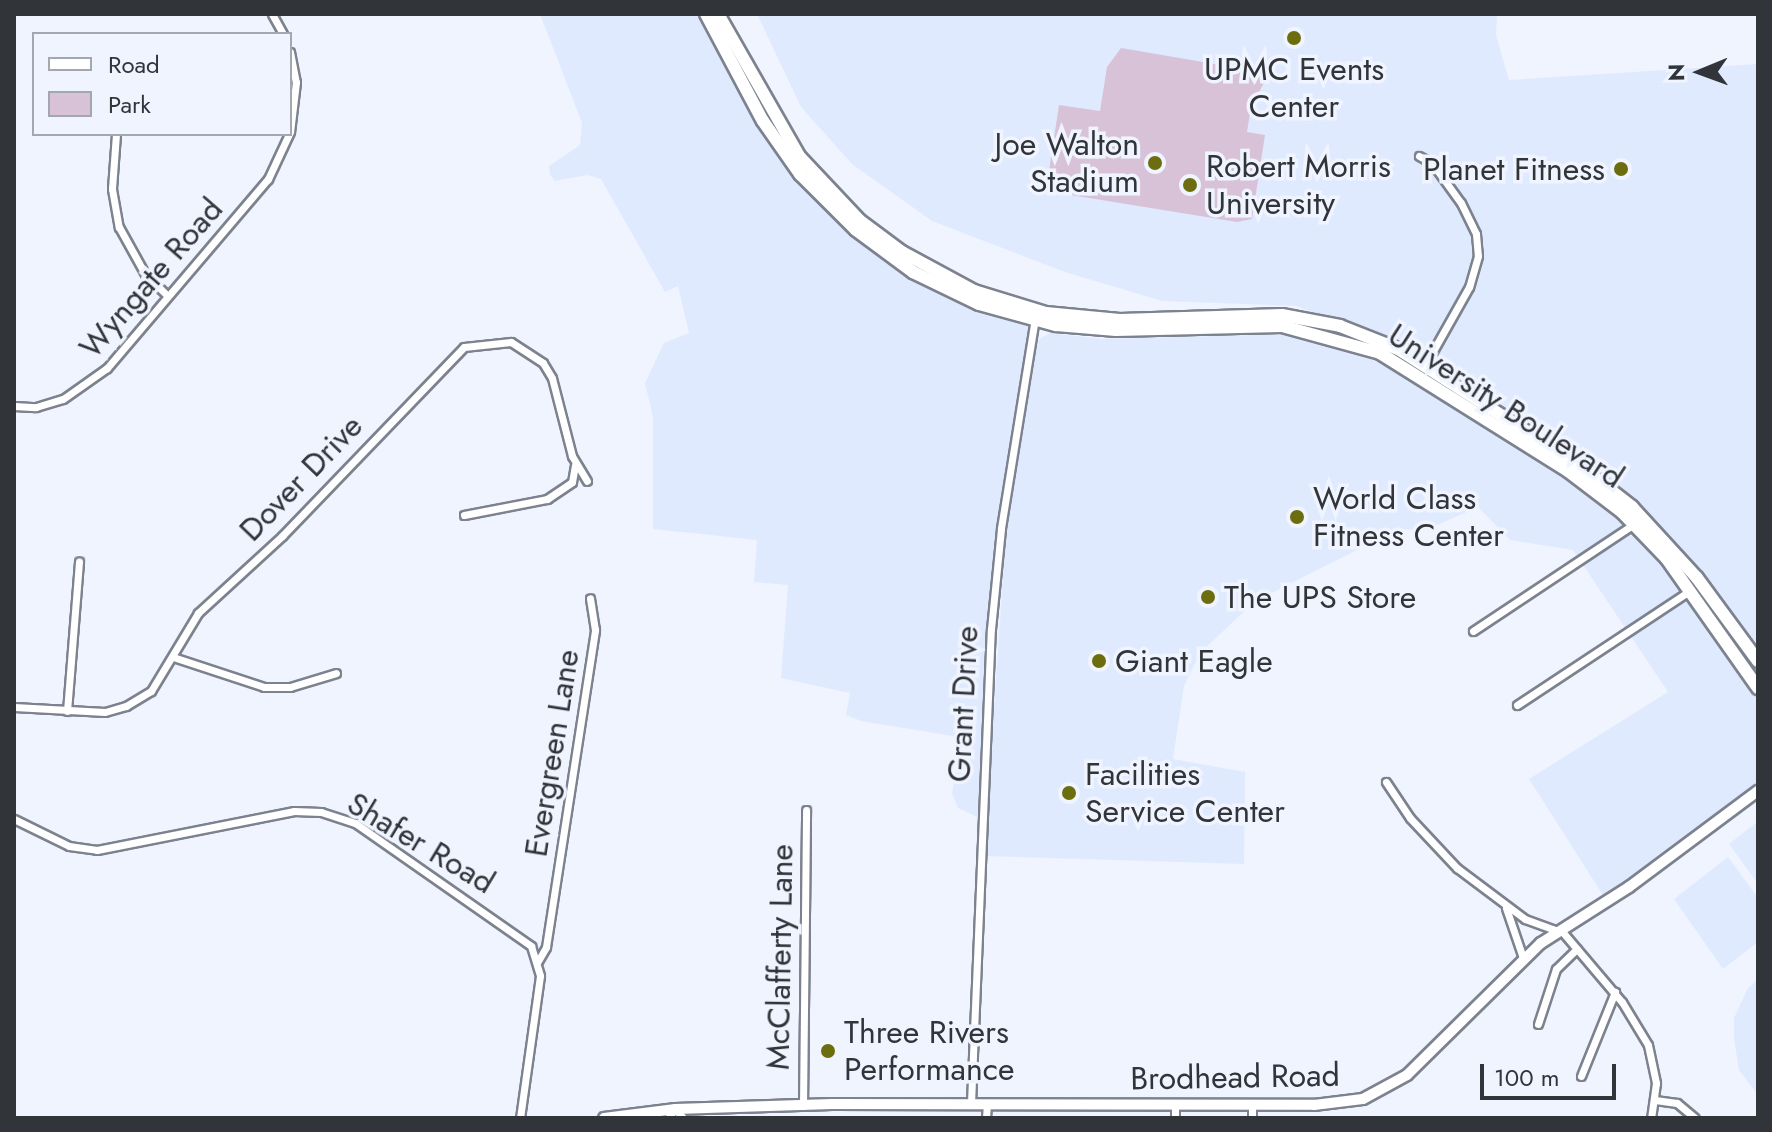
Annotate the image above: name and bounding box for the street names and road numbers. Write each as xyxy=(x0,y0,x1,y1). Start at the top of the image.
street label: Wyngate Road xyxy=(71,190,231,366)
street label: University Boulevard xyxy=(1381,316,1631,496)
street label: Dover Drive xyxy=(231,407,371,549)
street label: Grant Drive xyxy=(940,625,986,783)
street label: Evergreen Lane xyxy=(517,647,587,859)
street label: Shafer Road xyxy=(340,784,502,902)
street label: McClafferty Lane xyxy=(759,844,801,1070)
street label: Brodhead Road xyxy=(1130,1056,1340,1098)

